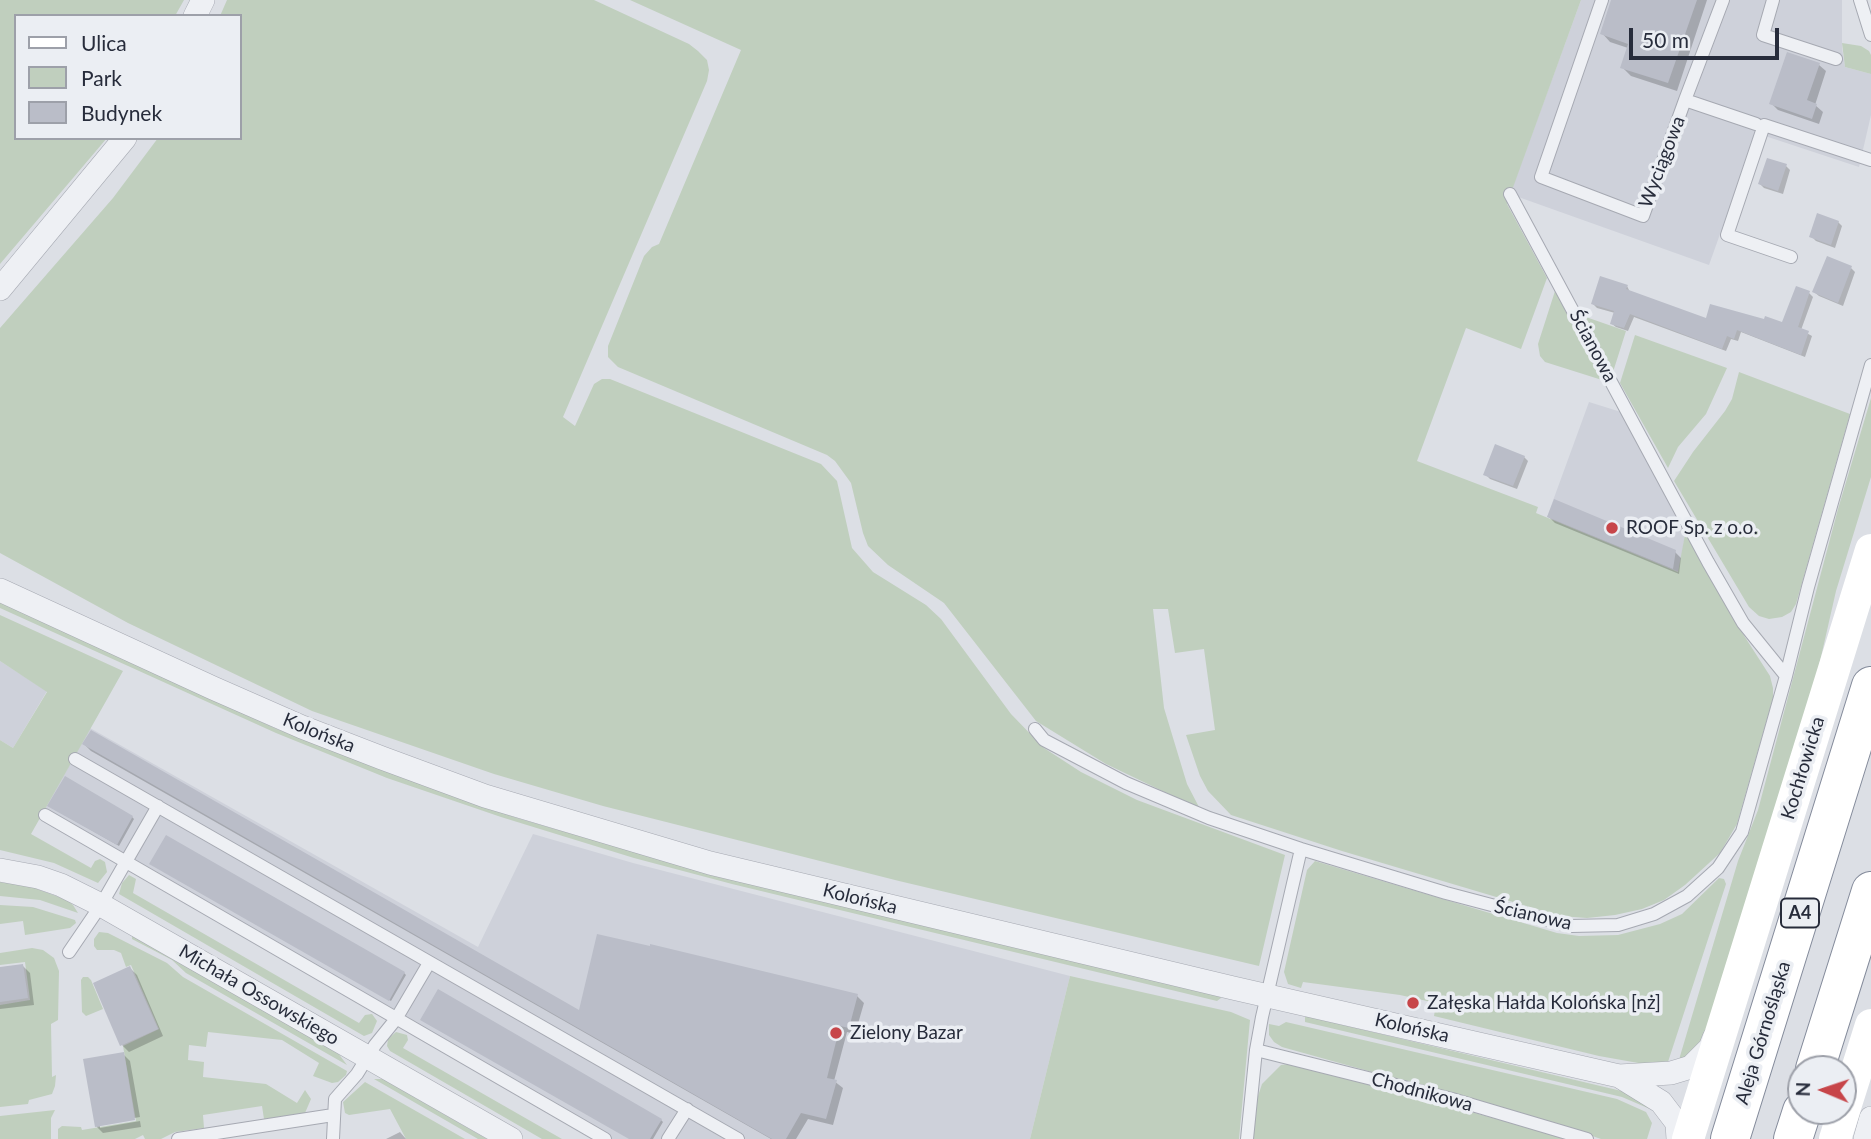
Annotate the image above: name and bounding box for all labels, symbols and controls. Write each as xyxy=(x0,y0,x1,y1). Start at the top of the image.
legend xyxy=(14,14,242,140)
scale bar xyxy=(1633,14,1784,58)
text: 50 m xyxy=(1642,27,1689,52)
text: Ulica xyxy=(81,30,127,55)
text: Park xyxy=(81,65,122,90)
text: Budynek xyxy=(81,100,162,125)
street label: Wyciągowa xyxy=(1634,113,1690,211)
street label: Ścianowa xyxy=(1564,306,1622,386)
place label: ROOF Sp. z o.o. xyxy=(1626,517,1758,539)
marker: ROOF Sp. z o.o. xyxy=(1604,520,1620,536)
street label: Kolońska xyxy=(280,708,358,758)
street label: Kochłowicka xyxy=(1777,714,1829,822)
street label: Kolońska xyxy=(820,879,900,919)
street label: Ścianowa xyxy=(1492,895,1574,935)
road number: A4 xyxy=(1781,898,1819,928)
street label: Michała Ossowskiego xyxy=(175,940,343,1050)
street label: Aleja Górnośląska xyxy=(1730,959,1796,1107)
place label: Załęska Hałda Kolońska [nż] xyxy=(1427,992,1661,1014)
marker: Załęska Hałda Kolońska [nż] xyxy=(1405,995,1421,1011)
street label: Kolońska xyxy=(1372,1008,1452,1048)
place label: Zielony Bazar xyxy=(850,1022,963,1044)
marker: Zielony Bazar xyxy=(828,1025,844,1041)
north arrow xyxy=(1787,1055,1857,1125)
street label: Chodnikowa xyxy=(1369,1068,1475,1116)
text: N xyxy=(1791,1082,1814,1097)

